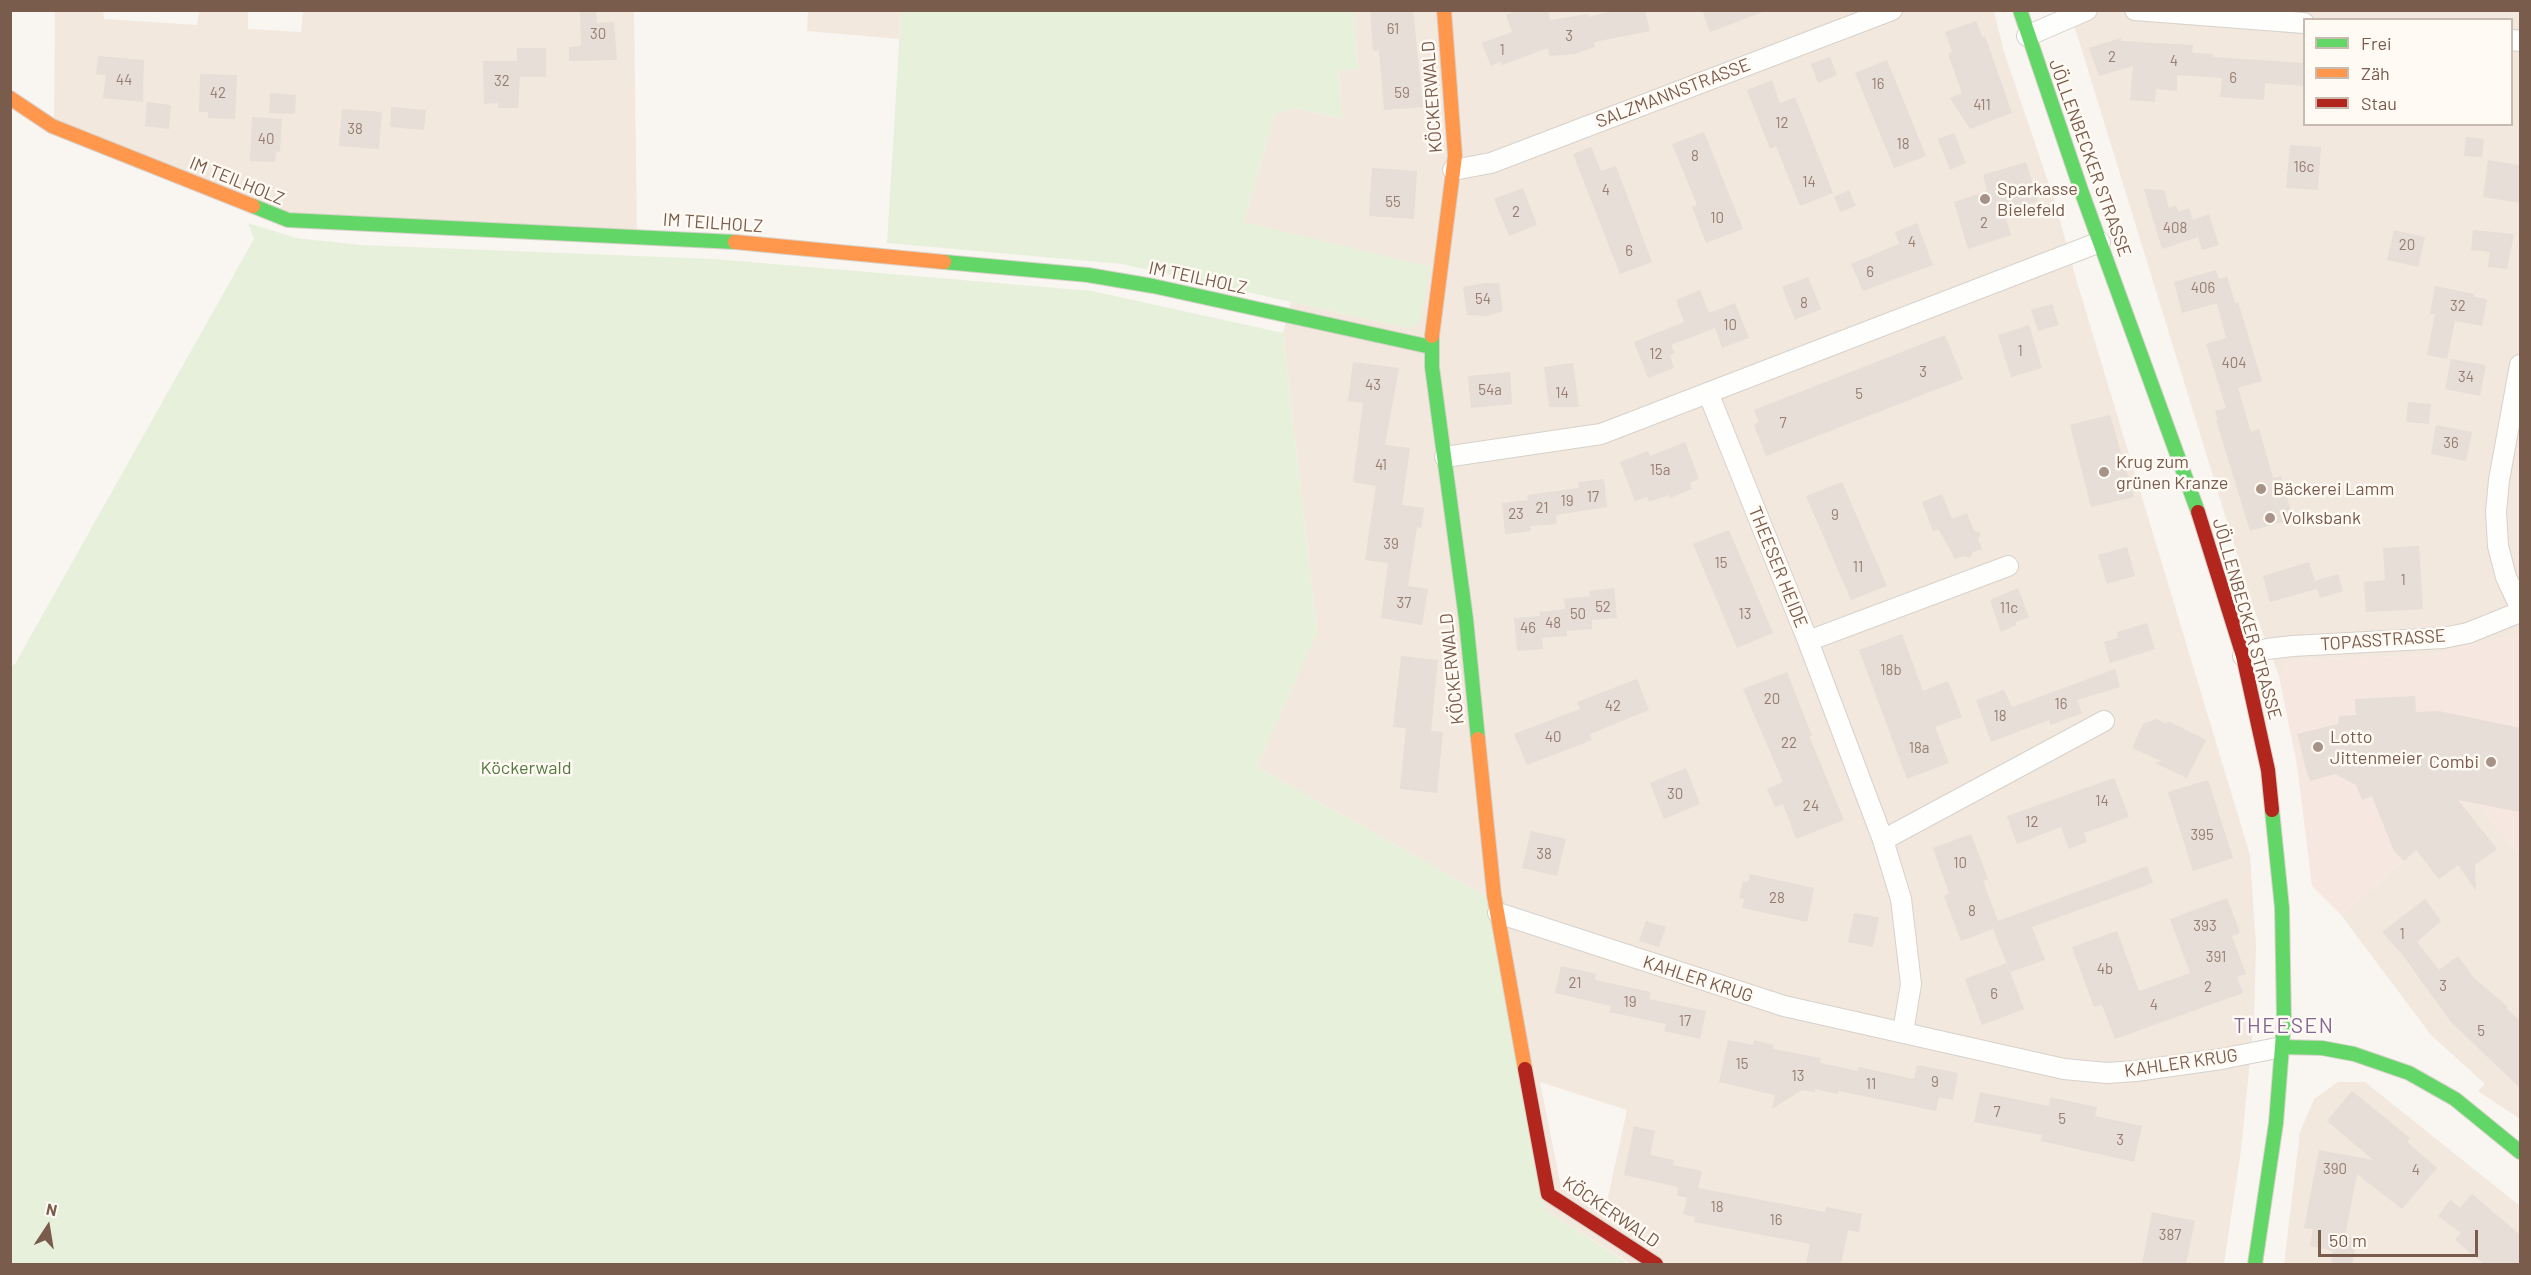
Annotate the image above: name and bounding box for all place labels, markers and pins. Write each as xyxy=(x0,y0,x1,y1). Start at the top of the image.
place label: Sparkasse Bielefeld xyxy=(1997,178,2078,220)
marker: Sparkasse Bielefeld xyxy=(1978,192,1992,206)
place label: Krug zum grünen Kranze xyxy=(2116,451,2228,494)
marker: Krug zum grünen Kranze xyxy=(2097,465,2111,479)
place label: Bäckerei Lamm xyxy=(2273,478,2394,500)
marker: Bäckerei Lamm xyxy=(2254,482,2268,496)
place label: Volksbank xyxy=(2282,507,2361,529)
marker: Volksbank xyxy=(2263,511,2277,525)
place label: Lotto Jittenmeier xyxy=(2330,726,2422,768)
marker: Lotto Jittenmeier xyxy=(2311,740,2325,754)
place label: Combi xyxy=(2429,751,2479,773)
marker: Combi xyxy=(2484,755,2498,769)

